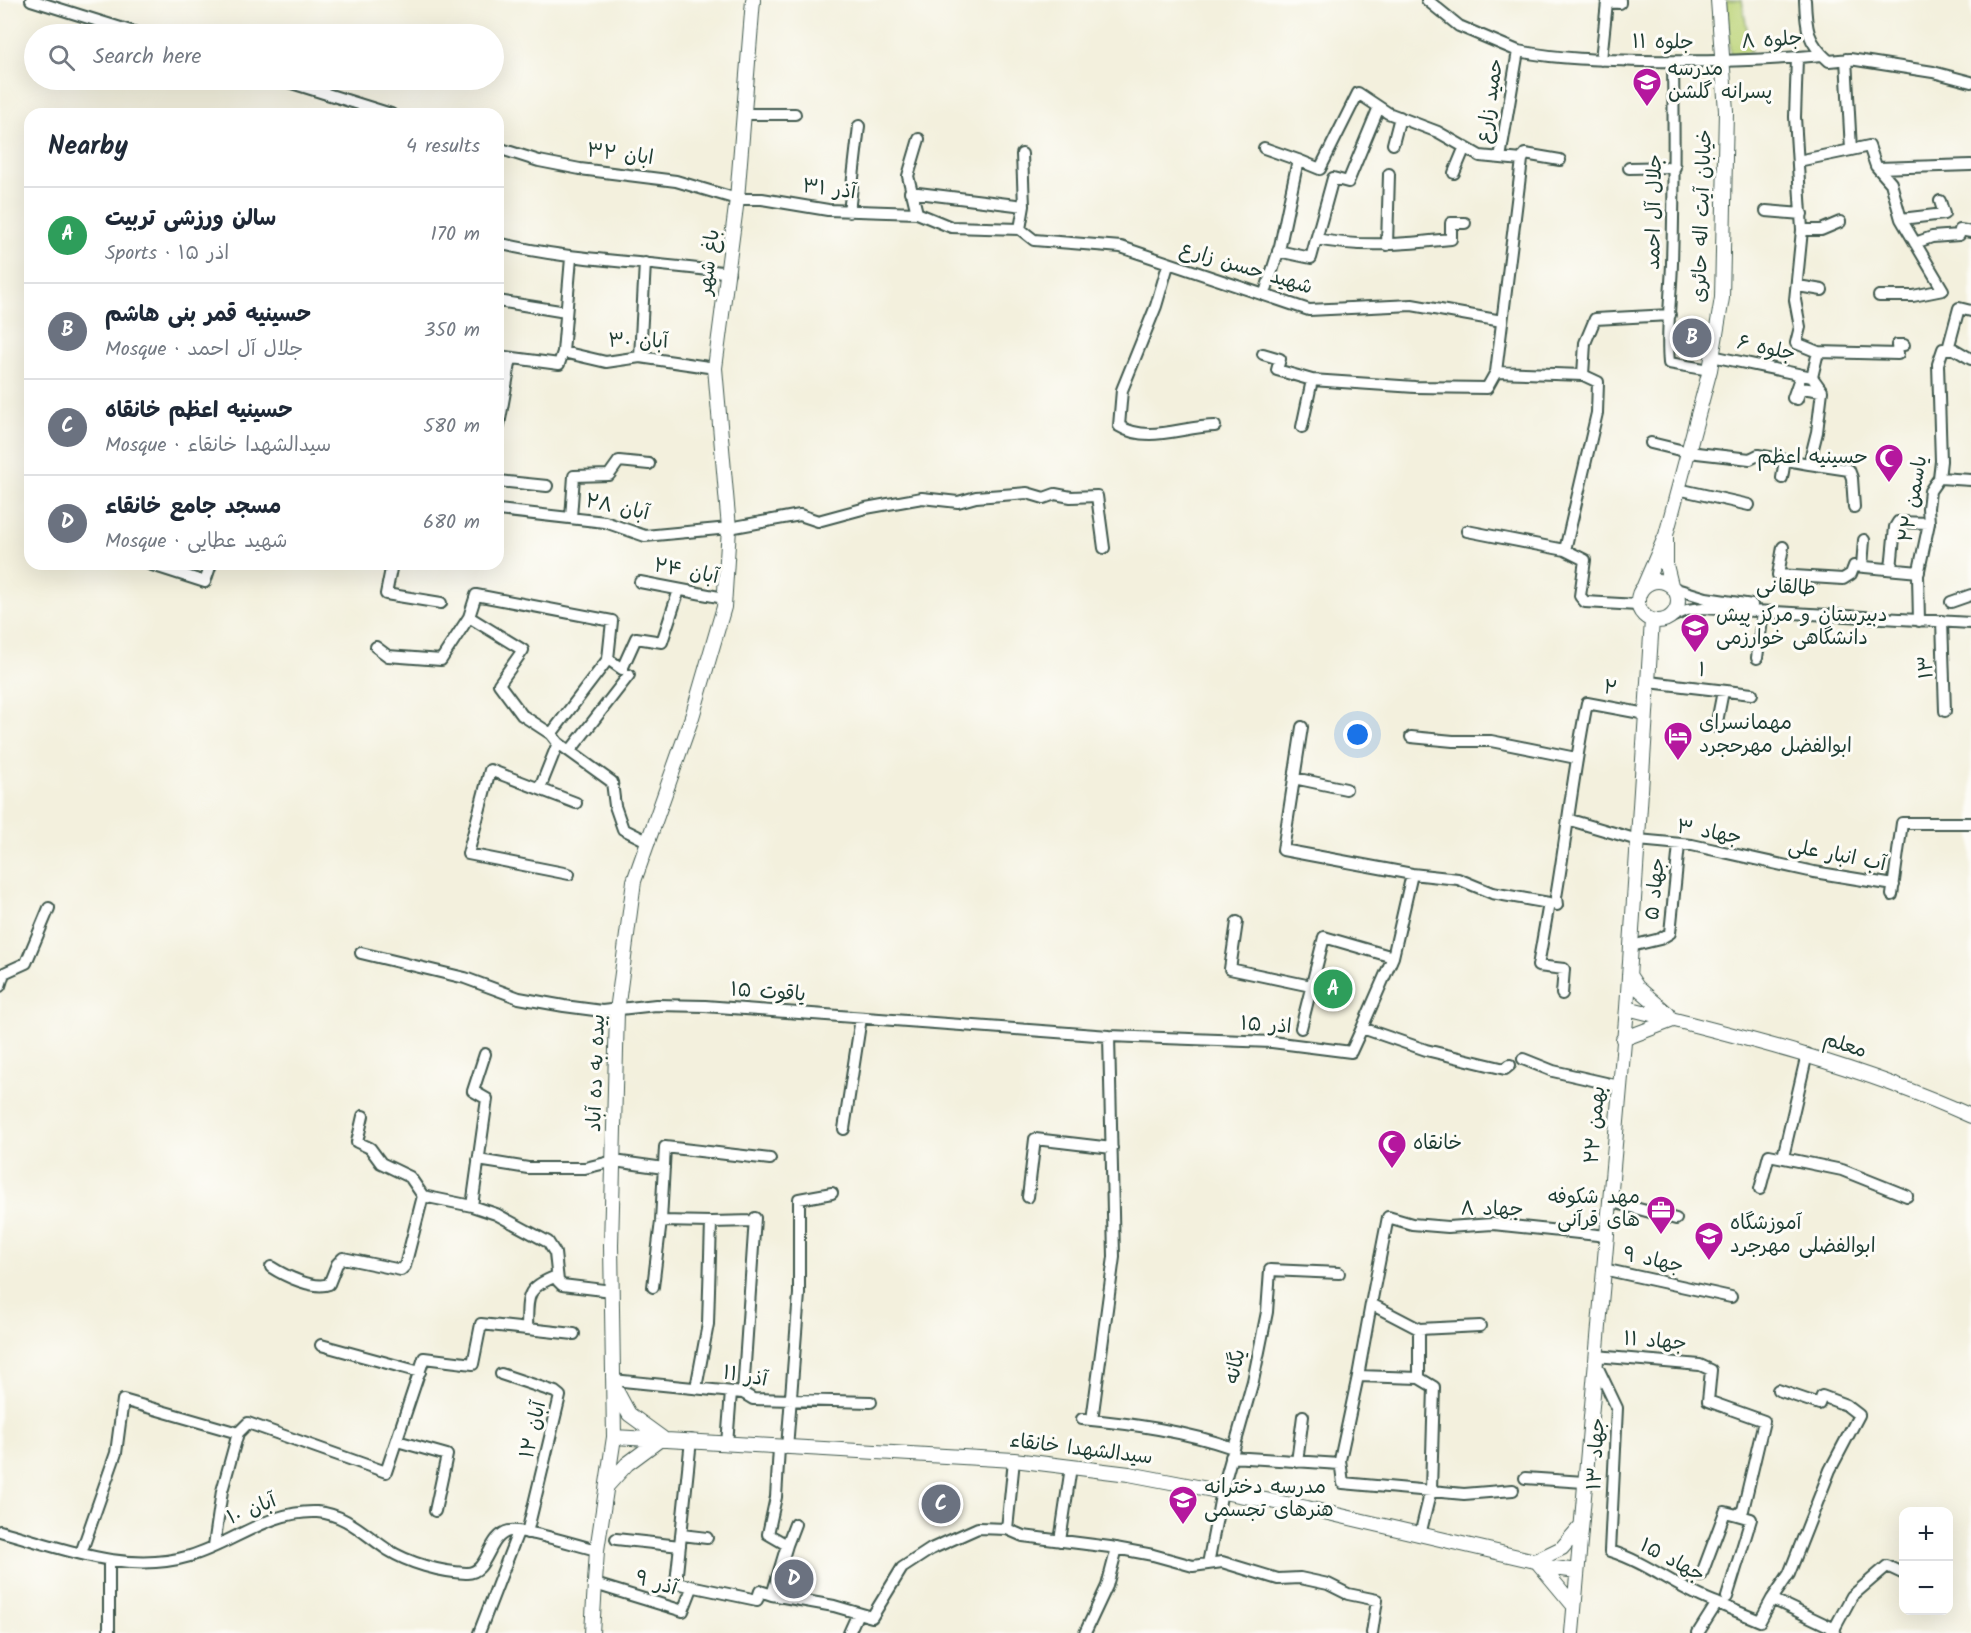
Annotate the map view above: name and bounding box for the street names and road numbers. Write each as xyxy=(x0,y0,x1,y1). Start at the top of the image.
street label: جلوه ۸ xyxy=(1740,23,1804,59)
street label: جلوه ۱۱ xyxy=(1632,26,1694,60)
street label: حمید زارع xyxy=(1469,56,1513,146)
street label: خیابان آیت اله حائری xyxy=(1684,129,1722,303)
street label: ابان ۳۲ xyxy=(585,135,655,175)
street label: جلال آل احمد xyxy=(1638,154,1672,270)
street label: آذر ۳۱ xyxy=(800,171,859,209)
street label: باغ شهر xyxy=(690,227,730,298)
street label: شهید حسن زارع xyxy=(1176,234,1316,304)
street label: آبان ۳۰ xyxy=(608,325,669,359)
street label: جلوه ۶ xyxy=(1734,327,1798,371)
street label: یاسمن ۲۲ xyxy=(1891,453,1937,545)
street label: آبان ۲۸ xyxy=(582,486,653,531)
street label: آبان ۲۴ xyxy=(651,550,722,594)
street label: طالقانی xyxy=(1755,570,1817,606)
street label: ۱ xyxy=(1697,655,1707,687)
street label: ۱۳ xyxy=(1911,655,1943,679)
street label: ۲ xyxy=(1600,672,1620,706)
street label: جهاد ۳ xyxy=(1674,812,1744,854)
street label: آب انبار علی xyxy=(1785,831,1890,881)
street label: جهاد ۵ xyxy=(1637,856,1675,922)
street label: یاقوت ۱۵ xyxy=(729,974,807,1012)
street label: اذر ۱۵ xyxy=(1239,1008,1293,1044)
street label: بیده به ده آباد xyxy=(579,1013,615,1133)
street label: معلم xyxy=(1819,1024,1871,1068)
street label: ۲۲ بهمن xyxy=(1577,1085,1615,1165)
street label: جهاد ۸ xyxy=(1460,1193,1524,1227)
street label: جهاد ۹ xyxy=(1620,1239,1686,1283)
street label: جهاد ۱۱ xyxy=(1622,1323,1688,1361)
street label: یگانه xyxy=(1216,1346,1256,1388)
street label: آذر ۱۱ xyxy=(720,1357,771,1397)
street label: آبان ۱۲ xyxy=(512,1397,556,1462)
street label: جهاد ۱۳ xyxy=(1579,1417,1615,1491)
street label: سیدالشهدا خانقاء xyxy=(1008,1425,1154,1475)
street label: آبان ۱۰ xyxy=(222,1485,283,1534)
street label: جهاد ۱۵ xyxy=(1634,1530,1710,1592)
street label: آذر ۹ xyxy=(631,1562,682,1606)

